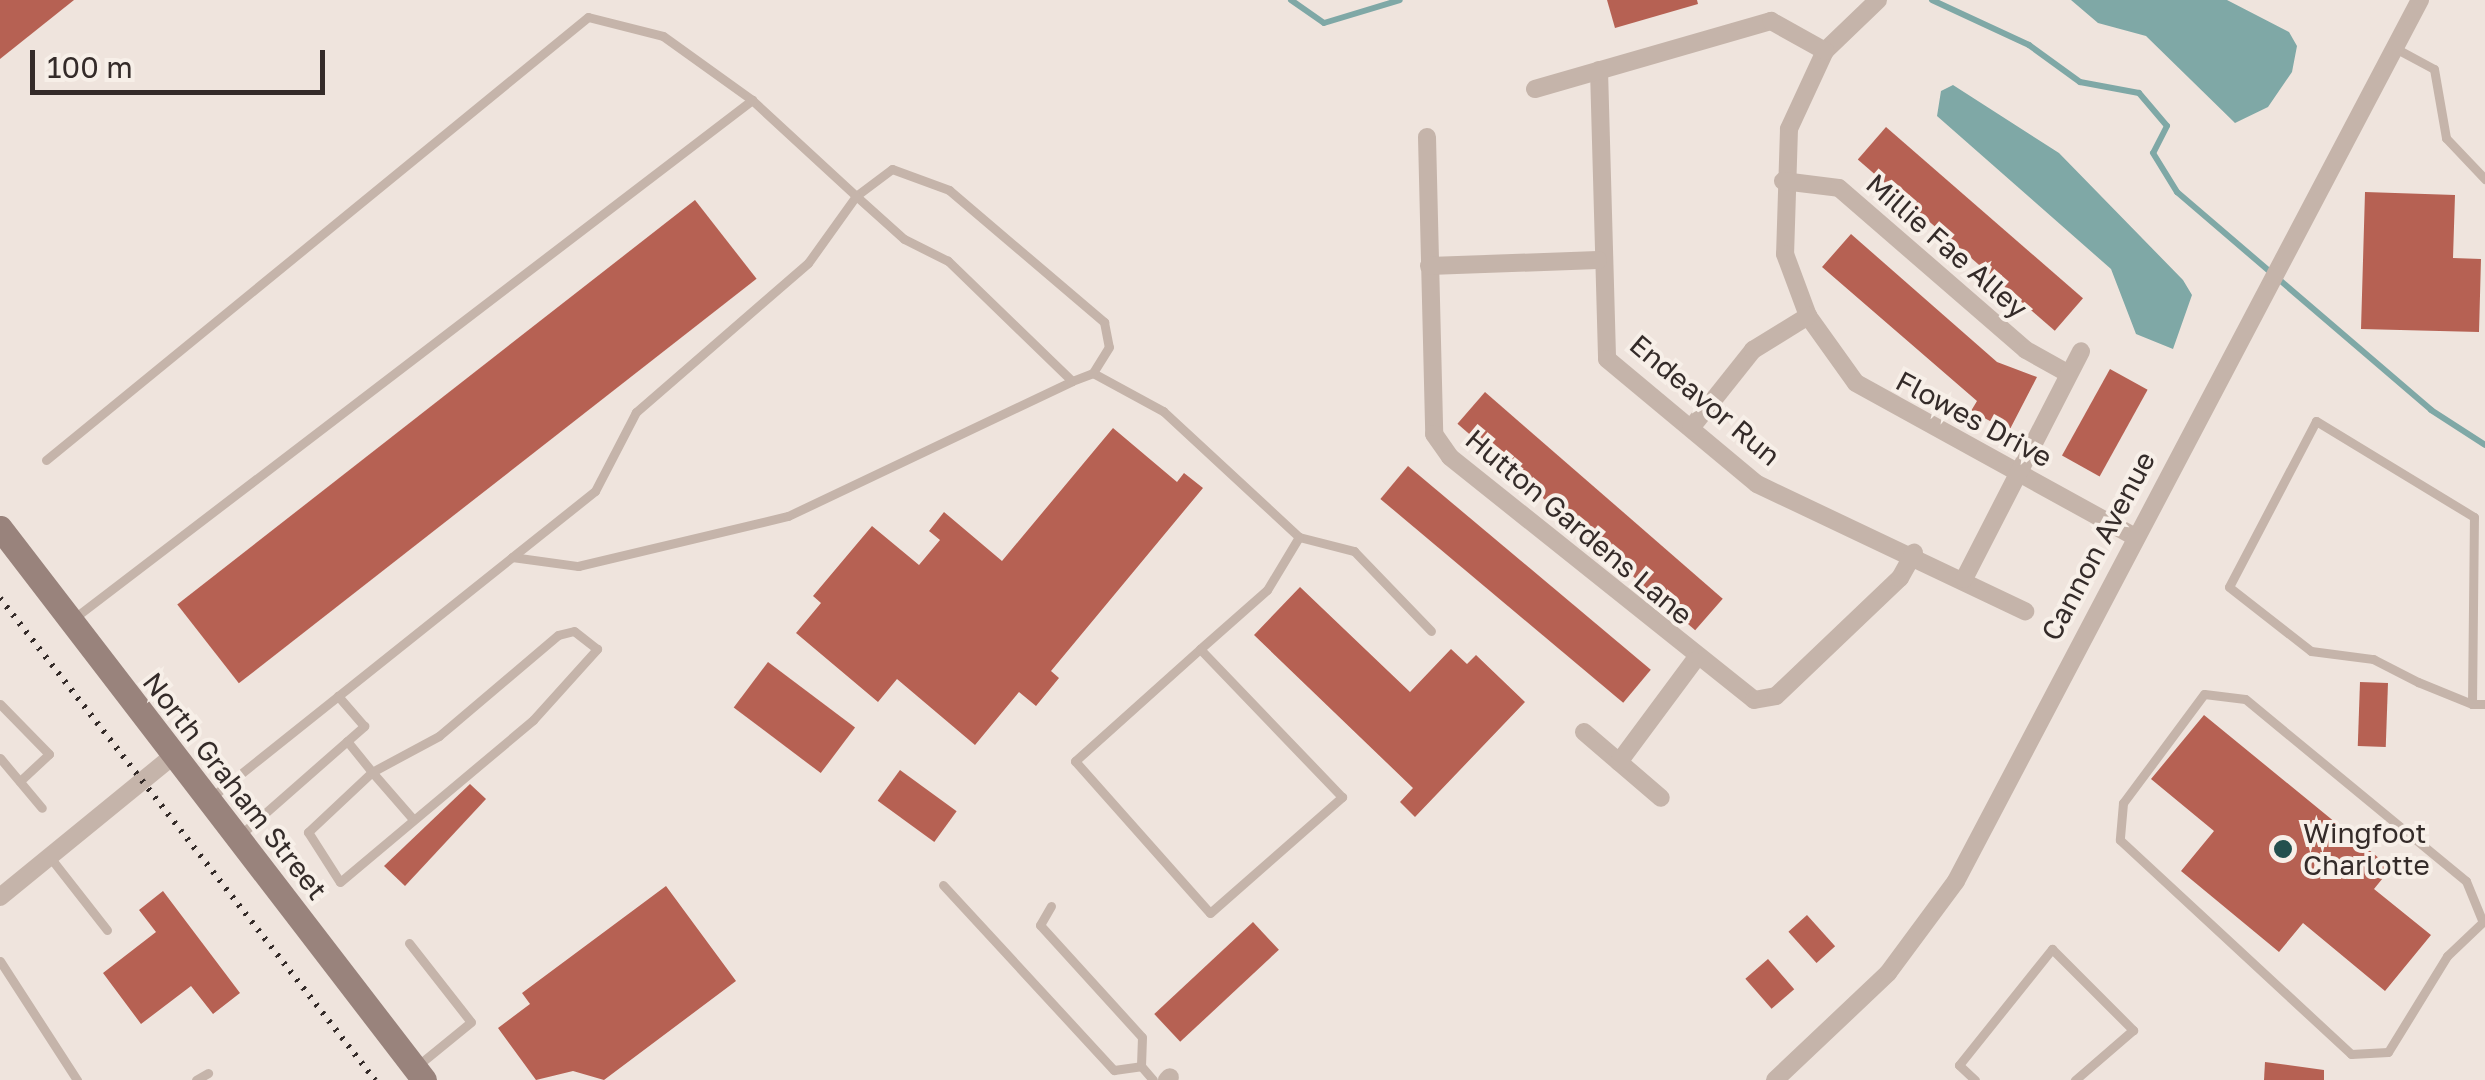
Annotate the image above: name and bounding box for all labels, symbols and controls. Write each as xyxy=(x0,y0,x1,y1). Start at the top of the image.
scale bar xyxy=(35,30,330,92)
text: 100 m xyxy=(47,49,133,85)
street label: Millie Fae Alley xyxy=(1860,167,2034,325)
street label: Endeavor Run xyxy=(1623,328,1787,472)
street label: Flowes Drive xyxy=(1890,364,2058,474)
street label: Hutton Gardens Lane xyxy=(1459,422,1699,632)
street label: Cannon Avenue xyxy=(2034,446,2162,646)
street label: North Graham Street xyxy=(136,666,334,906)
place label: Wingfoot Charlotte xyxy=(2303,816,2430,882)
marker: Wingfoot Charlotte xyxy=(2272,838,2294,860)

